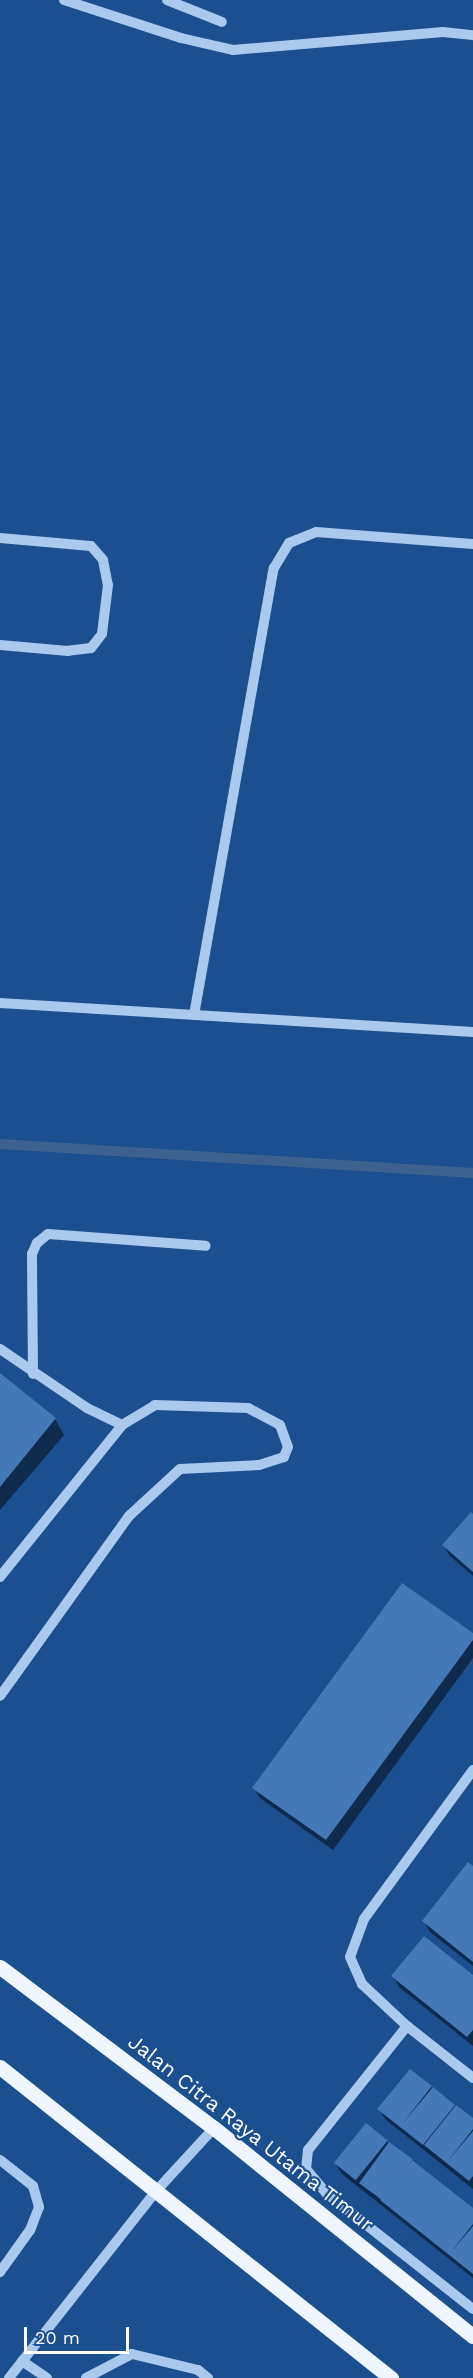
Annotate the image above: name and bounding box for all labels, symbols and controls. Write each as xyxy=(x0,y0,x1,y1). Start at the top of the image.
street label: Jalan Citra Raya Utama Timur xyxy=(122,2029,380,2237)
scale bar xyxy=(27,2315,132,2353)
text: 20 m xyxy=(35,2327,80,2348)

